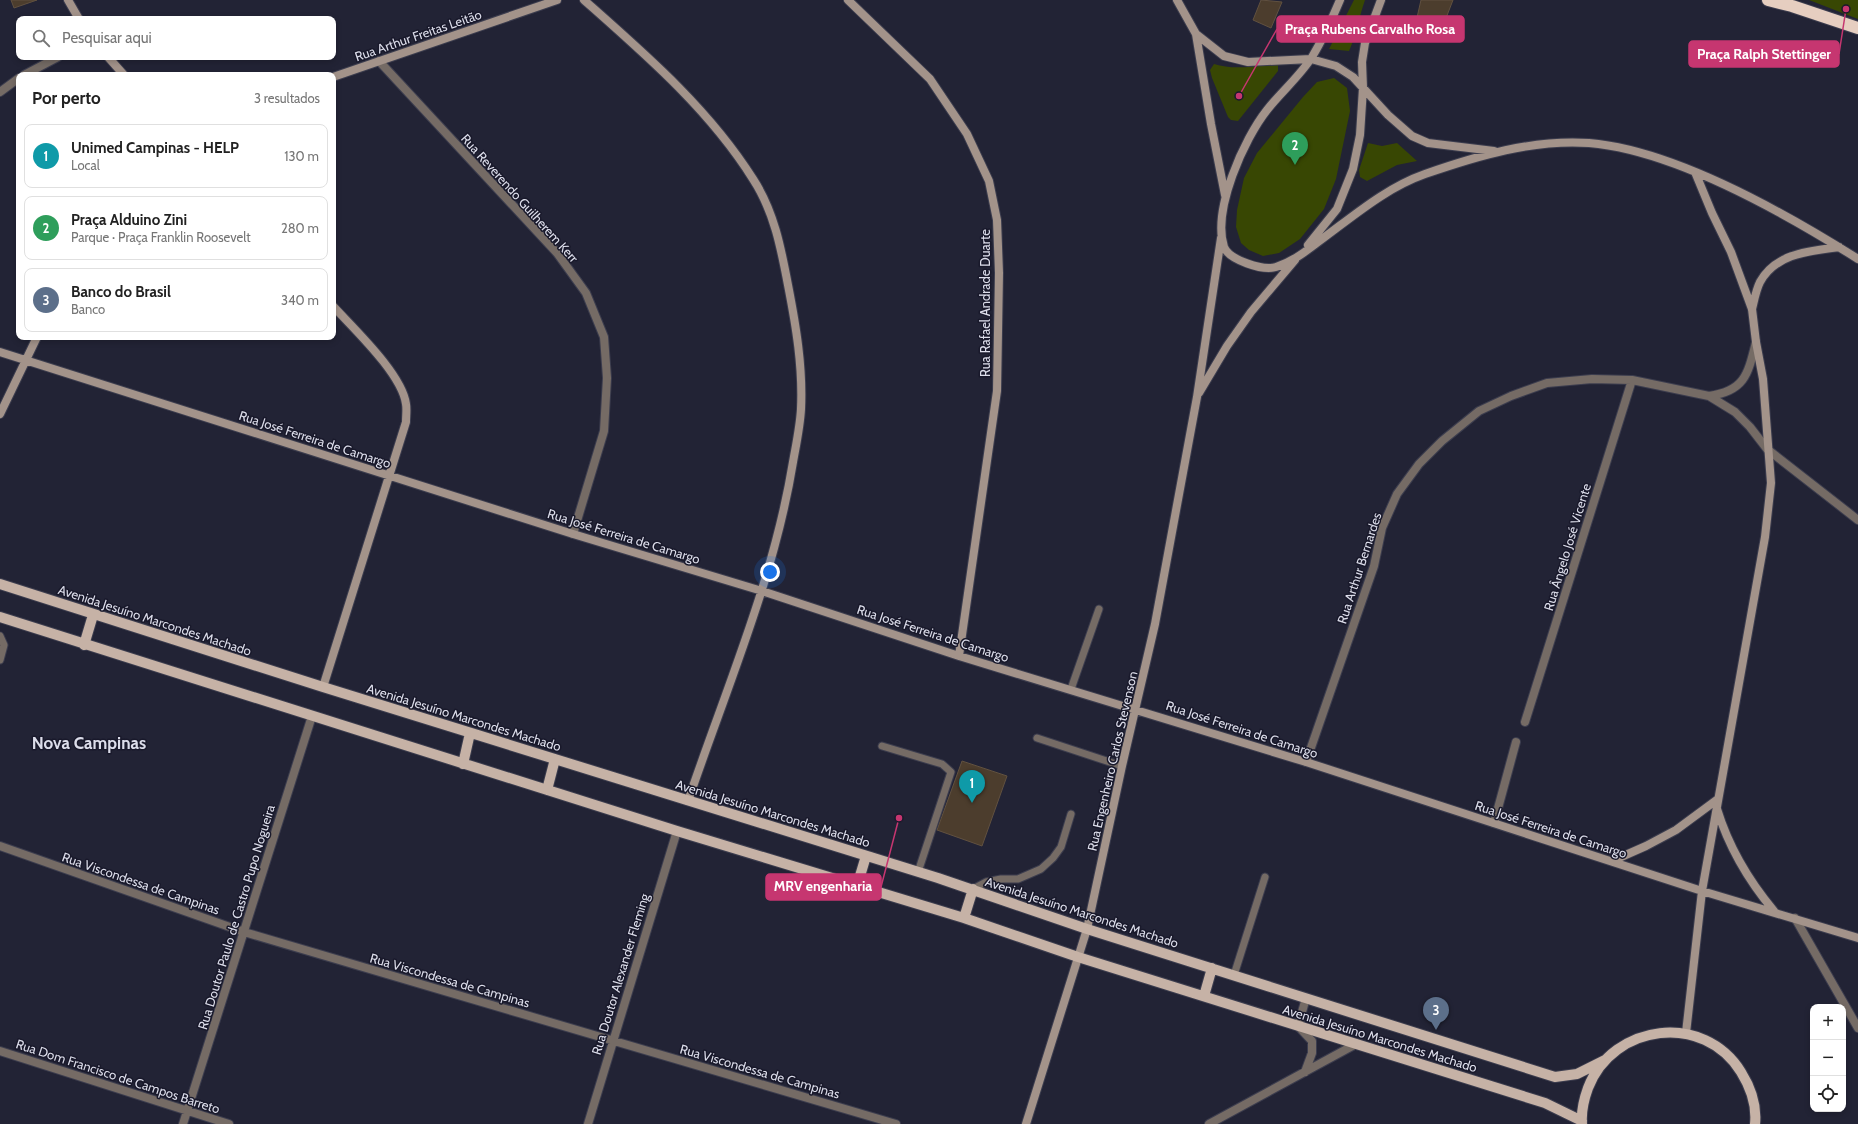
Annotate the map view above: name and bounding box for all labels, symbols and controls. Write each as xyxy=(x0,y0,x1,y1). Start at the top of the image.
street label: Rua Arthur Freitas Leitão xyxy=(352,6,484,64)
search box xyxy=(16,16,336,60)
callout: Praça Rubens Carvalho Rosa xyxy=(1277,16,1464,42)
text: Praça Rubens Carvalho Rosa xyxy=(1285,20,1455,38)
icon: search xyxy=(30,27,52,49)
text: Pesquisar aqui xyxy=(62,29,152,47)
callout: Praça Ralph Stettinger xyxy=(1689,41,1839,67)
text: Praça Ralph Stettinger xyxy=(1697,45,1831,63)
text: Por perto xyxy=(32,88,101,108)
text: 3 resultados xyxy=(254,90,320,106)
street label: Rua Reverendo Guilherem Kerr xyxy=(458,130,583,266)
pin: 2 xyxy=(1282,132,1308,165)
text: Unimed Campinas - HELP xyxy=(71,139,239,157)
text: 1 xyxy=(44,148,48,164)
text: 130 m xyxy=(284,148,319,164)
text: Local xyxy=(71,157,100,173)
text: Praça Alduino Zini xyxy=(71,211,187,229)
text: 2 xyxy=(43,220,49,236)
text: 280 m xyxy=(281,220,319,236)
text: Parque · Praça Franklin Roosevelt xyxy=(71,229,251,245)
street label: Rua Rafael Andrade Duarte xyxy=(977,229,993,377)
text: Banco do Brasil xyxy=(71,283,171,301)
text: 3 xyxy=(42,292,50,308)
text: 340 m xyxy=(281,292,319,308)
text: Banco xyxy=(71,301,105,317)
street label: Rua José Ferreira de Camargo xyxy=(237,407,393,471)
street label: Rua Ângelo José Vicente xyxy=(1540,481,1594,613)
street label: Rua José Ferreira de Camargo xyxy=(546,505,702,567)
street label: Rua Arthur Bernardes xyxy=(1333,510,1385,626)
your location xyxy=(760,562,780,582)
street label: Avenida Jesuíno Marcondes Machado xyxy=(56,581,254,659)
street label: Rua José Ferreira de Camargo xyxy=(855,601,1011,665)
street label: Rua Engenheiro Carlos Stevenson xyxy=(1084,670,1140,852)
street label: Avenida Jesuíno Marcondes Machado xyxy=(365,680,563,754)
street label: Rua José Ferreira de Camargo xyxy=(1164,697,1320,761)
district label: Nova Campinas xyxy=(32,733,146,753)
pin: 1 xyxy=(959,770,985,803)
street label: Avenida Jesuíno Marcondes Machado xyxy=(674,776,872,850)
street label: Rua José Ferreira de Camargo xyxy=(1473,797,1629,861)
street label: Rua Doutor Paulo de Castro Pupo Nogueira xyxy=(194,802,278,1031)
street label: Rua Viscondessa de Campinas xyxy=(60,848,222,918)
street label: Avenida Jesuíno Marcondes Machado xyxy=(983,873,1181,951)
callout: MRV engenharia xyxy=(766,874,881,900)
text: MRV engenharia xyxy=(774,877,872,895)
street label: Rua Doutor Alexander Fleming xyxy=(588,891,652,1057)
street label: Rua Viscondessa de Campinas xyxy=(368,949,532,1011)
pin: 3 xyxy=(1423,997,1449,1030)
street label: Avenida Jesuíno Marcondes Machado xyxy=(1281,1001,1479,1075)
map controls xyxy=(1810,1004,1846,1112)
button: + xyxy=(1810,1004,1846,1040)
street label: Rua Dom Francisco de Campos Barreto xyxy=(14,1035,222,1117)
street label: Rua Viscondessa de Campinas xyxy=(678,1040,842,1102)
button: − xyxy=(1810,1040,1846,1076)
button: locate xyxy=(1810,1076,1846,1112)

